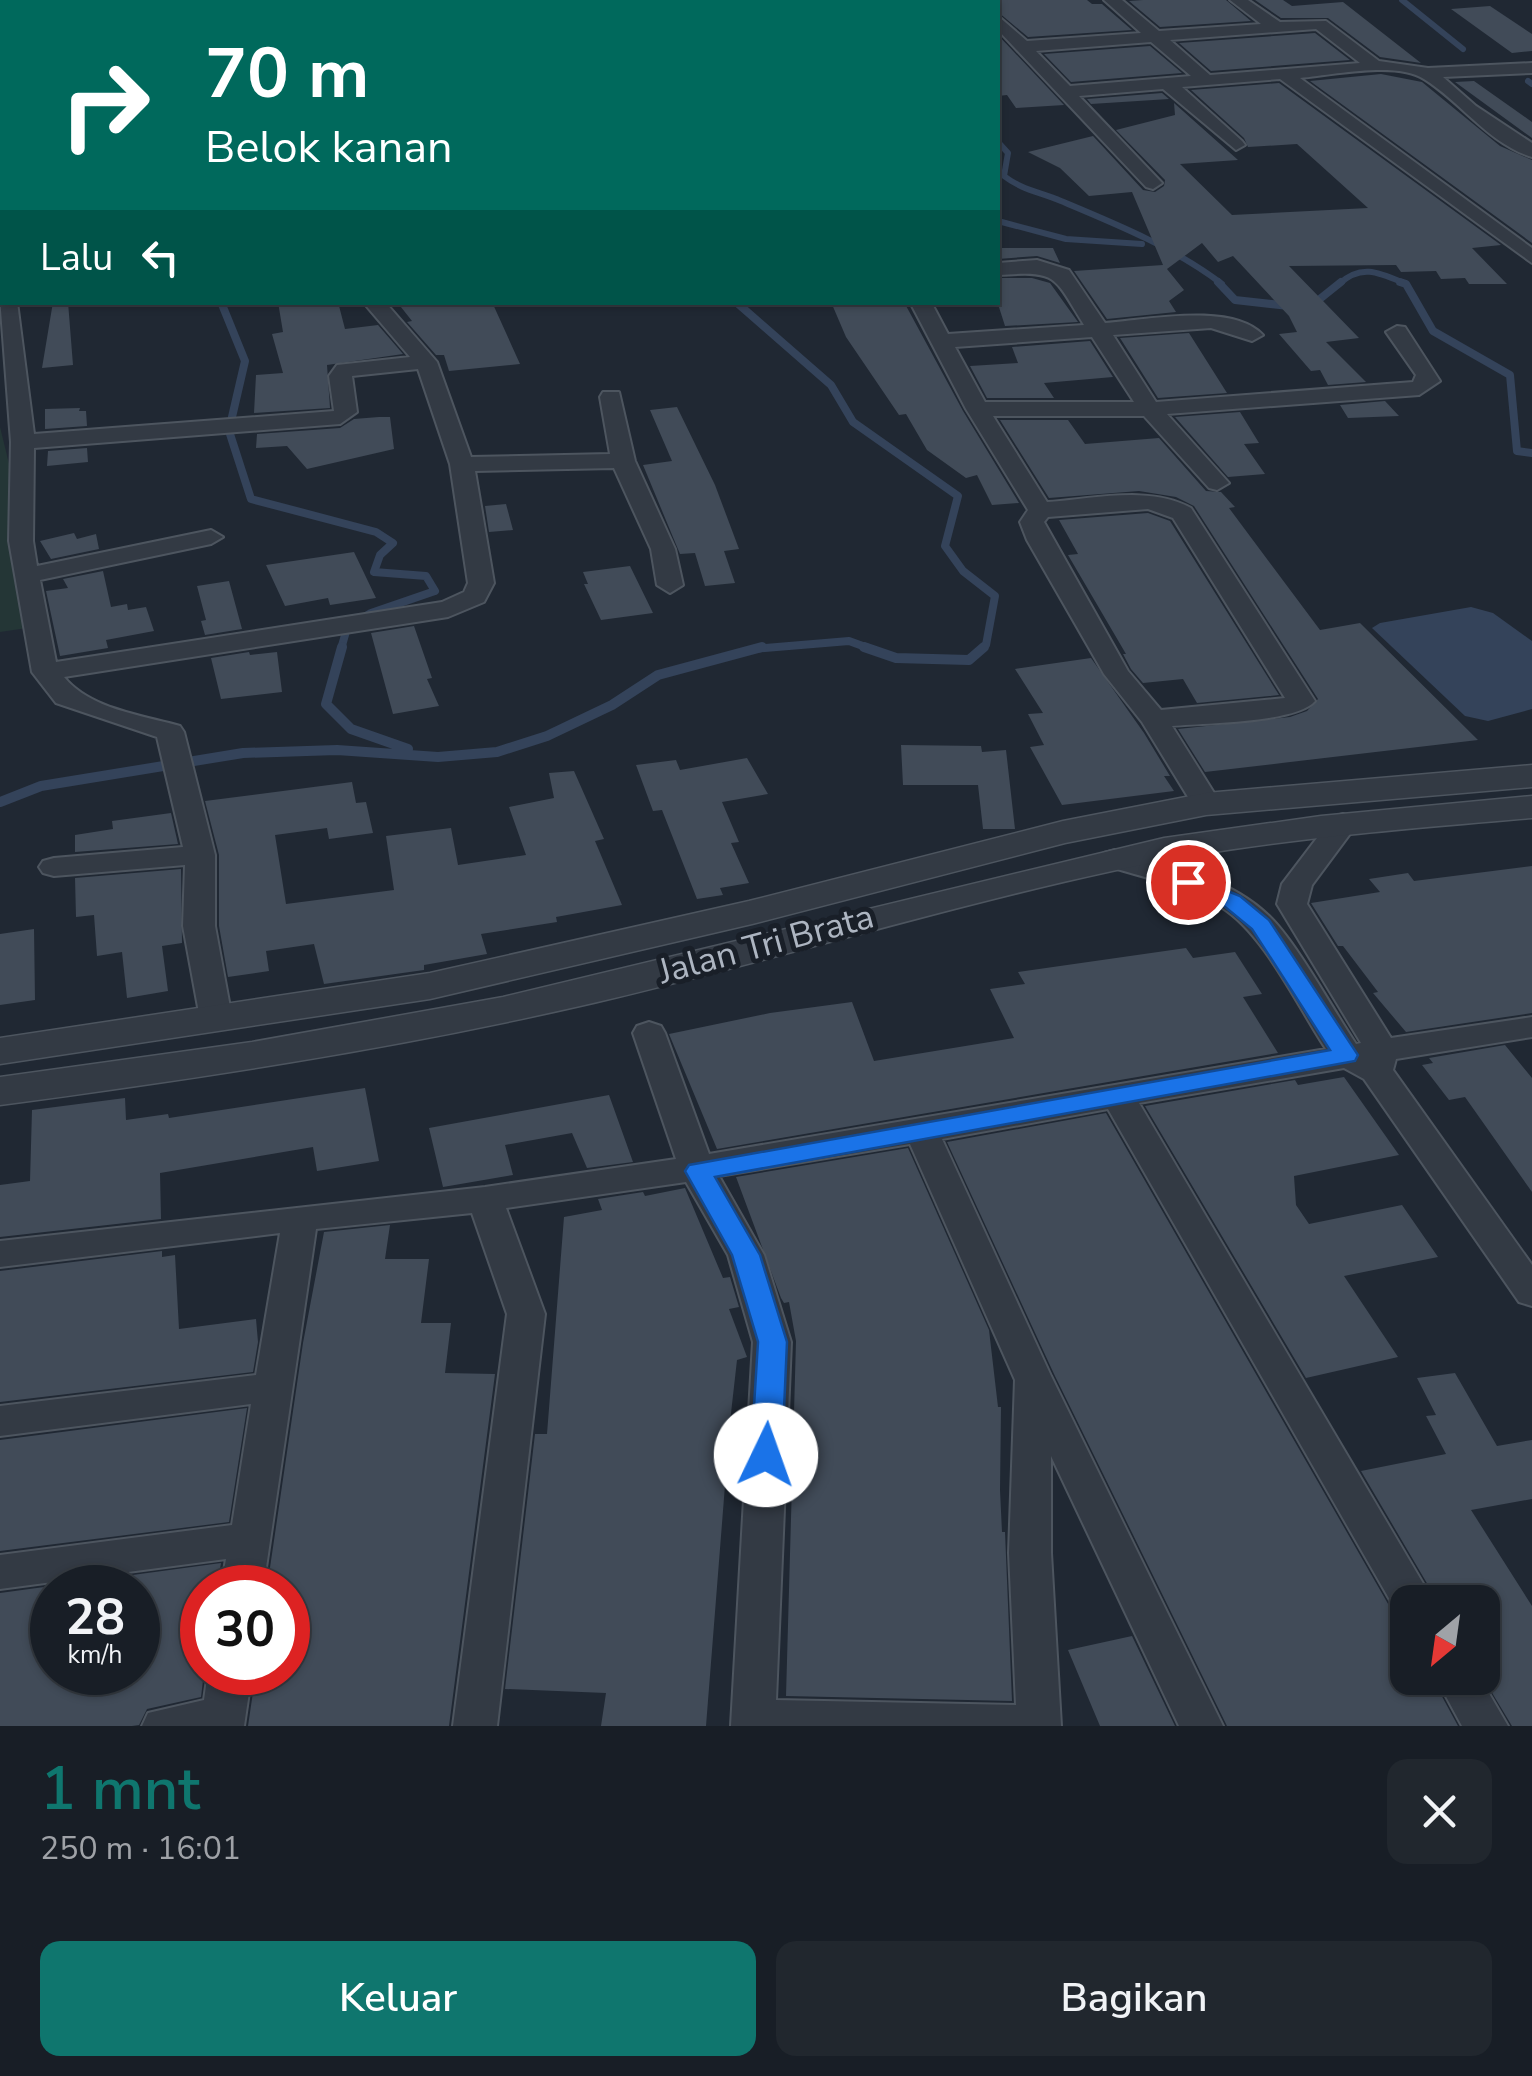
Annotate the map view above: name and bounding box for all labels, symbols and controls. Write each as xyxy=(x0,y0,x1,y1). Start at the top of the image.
text: 70 m xyxy=(205,26,369,122)
icon: right xyxy=(40,40,170,170)
text: Belok kanan xyxy=(205,117,453,178)
icon: left xyxy=(133,230,188,285)
text: Lalu xyxy=(40,232,113,283)
pin xyxy=(1146,840,1231,925)
icon: arrive xyxy=(1161,855,1216,910)
street label: Jalan Tri Brata xyxy=(652,893,879,996)
position arrow xyxy=(714,1403,818,1507)
speed limit sign: 30 xyxy=(180,1565,310,1695)
text: 28 xyxy=(65,1583,125,1652)
north arrow xyxy=(1390,1585,1500,1695)
map controls xyxy=(1390,1585,1500,1695)
text: km/h xyxy=(67,1638,123,1672)
text: 1 mnt xyxy=(40,1748,200,1830)
button: close xyxy=(1387,1759,1492,1864)
text: 250 m · 16:01 xyxy=(40,1827,241,1870)
button: Keluar xyxy=(40,1941,756,2056)
button: Bagikan xyxy=(776,1941,1492,2056)

